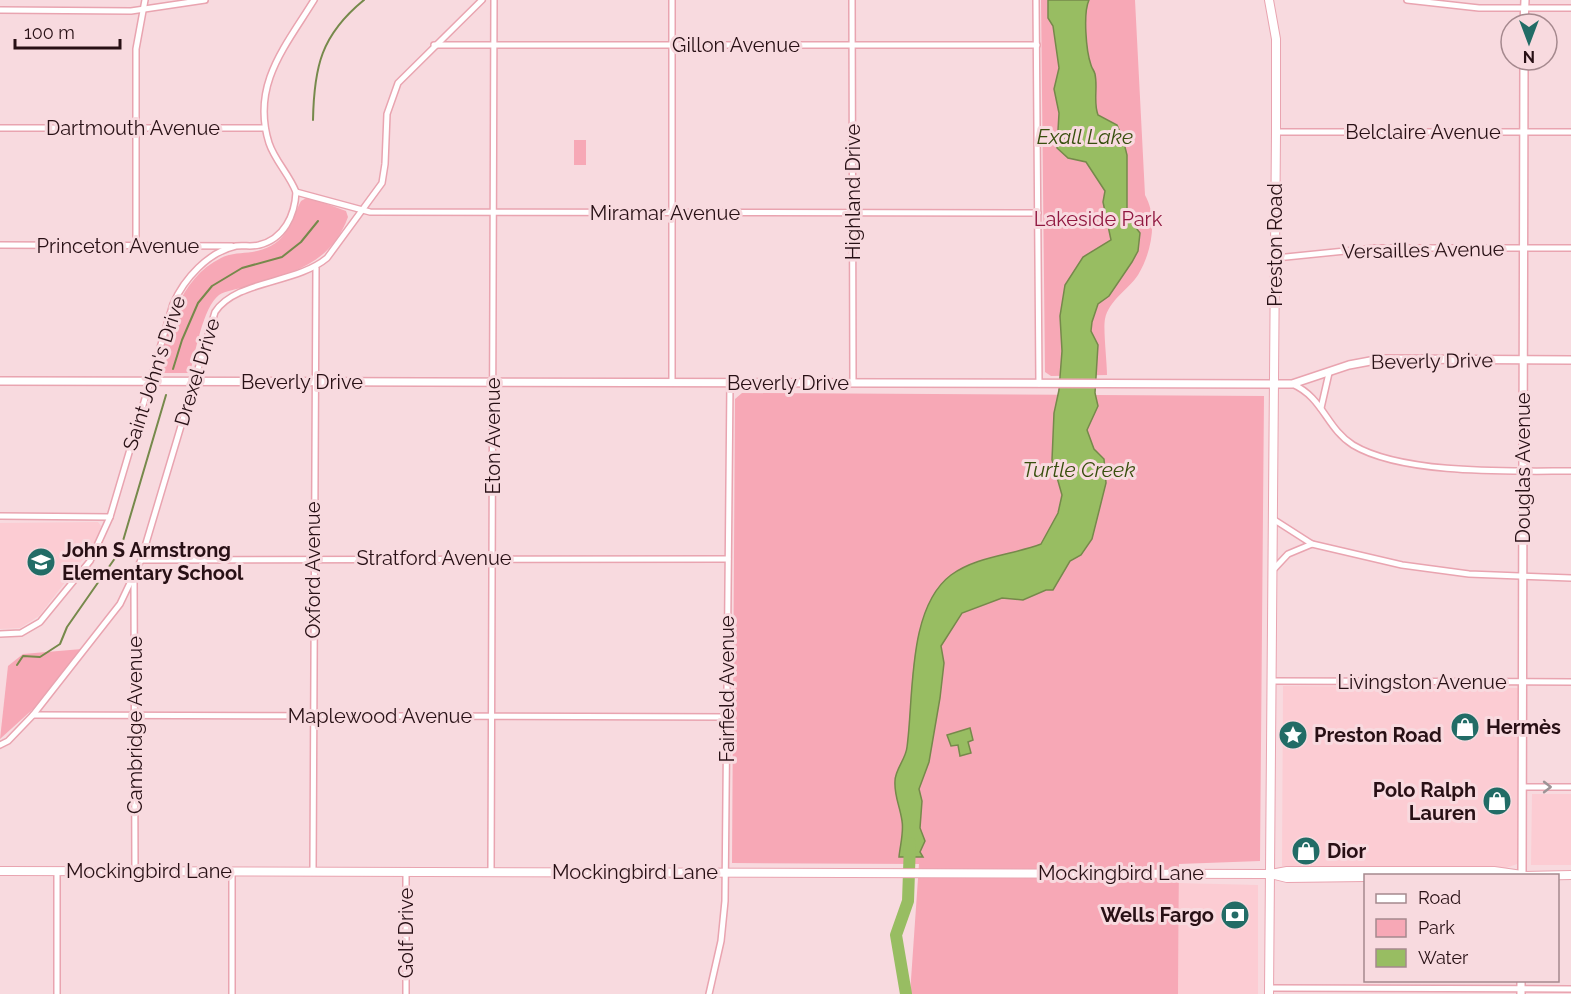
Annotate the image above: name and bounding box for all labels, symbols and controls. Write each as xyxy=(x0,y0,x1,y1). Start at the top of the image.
scale bar xyxy=(15,12,120,50)
north arrow xyxy=(1499,12,1559,72)
text: 100 m xyxy=(24,22,75,43)
street label: Gillon Avenue xyxy=(672,33,800,57)
text: N xyxy=(1523,47,1535,66)
street label: Dartmouth Avenue xyxy=(46,116,220,140)
street label: Belclaire Avenue xyxy=(1345,120,1501,144)
street label: Highland Drive xyxy=(841,124,865,260)
water label: Exall Lake xyxy=(1037,124,1133,149)
street label: Preston Road xyxy=(1263,183,1287,307)
street label: Miramar Avenue xyxy=(590,201,740,225)
park label: Lakeside Park xyxy=(1034,207,1163,231)
street label: Princeton Avenue xyxy=(37,234,200,258)
street label: Versailles Avenue xyxy=(1341,237,1505,263)
street label: Saint John's Drive xyxy=(118,293,190,453)
street label: Drexel Drive xyxy=(169,315,225,429)
street label: Beverly Drive xyxy=(1371,348,1493,374)
street label: Beverly Drive xyxy=(241,370,363,394)
street label: Beverly Drive xyxy=(727,371,849,395)
street label: Eton Avenue xyxy=(481,377,505,494)
street label: Douglas Avenue xyxy=(1511,392,1535,544)
water label: Turtle Creek xyxy=(1023,457,1135,482)
street label: Oxford Avenue xyxy=(301,501,325,638)
place label: John S Armstrong Elementary School xyxy=(62,538,244,585)
school or university icon: John S Armstrong Elementary School xyxy=(25,546,57,578)
street label: Stratford Avenue xyxy=(356,546,512,570)
street label: Fairfield Avenue xyxy=(715,615,739,763)
street label: Cambridge Avenue xyxy=(123,636,147,814)
street label: Livingston Avenue xyxy=(1337,670,1507,694)
street label: Maplewood Avenue xyxy=(288,704,472,728)
shop icon: Hermès xyxy=(1449,711,1481,743)
place label: Hermès xyxy=(1486,715,1561,739)
place icon: Preston Road xyxy=(1277,719,1309,751)
place label: Preston Road xyxy=(1314,723,1442,747)
place label: Polo Ralph Lauren xyxy=(1373,778,1476,825)
one-way arrow xyxy=(1543,781,1552,793)
shop icon: Polo Ralph Lauren xyxy=(1481,785,1513,817)
shop icon: Dior xyxy=(1290,835,1322,867)
place label: Dior xyxy=(1327,839,1366,863)
street label: Mockingbird Lane xyxy=(66,859,232,883)
street label: Mockingbird Lane xyxy=(552,860,718,884)
street label: Mockingbird Lane xyxy=(1038,861,1204,885)
legend xyxy=(1364,874,1559,982)
street label: Golf Drive xyxy=(394,887,418,978)
text: Road xyxy=(1418,887,1461,908)
bank icon: Wells Fargo xyxy=(1219,899,1251,931)
place label: Wells Fargo xyxy=(1100,903,1214,927)
text: Park xyxy=(1418,917,1455,938)
text: Water xyxy=(1418,947,1469,968)

